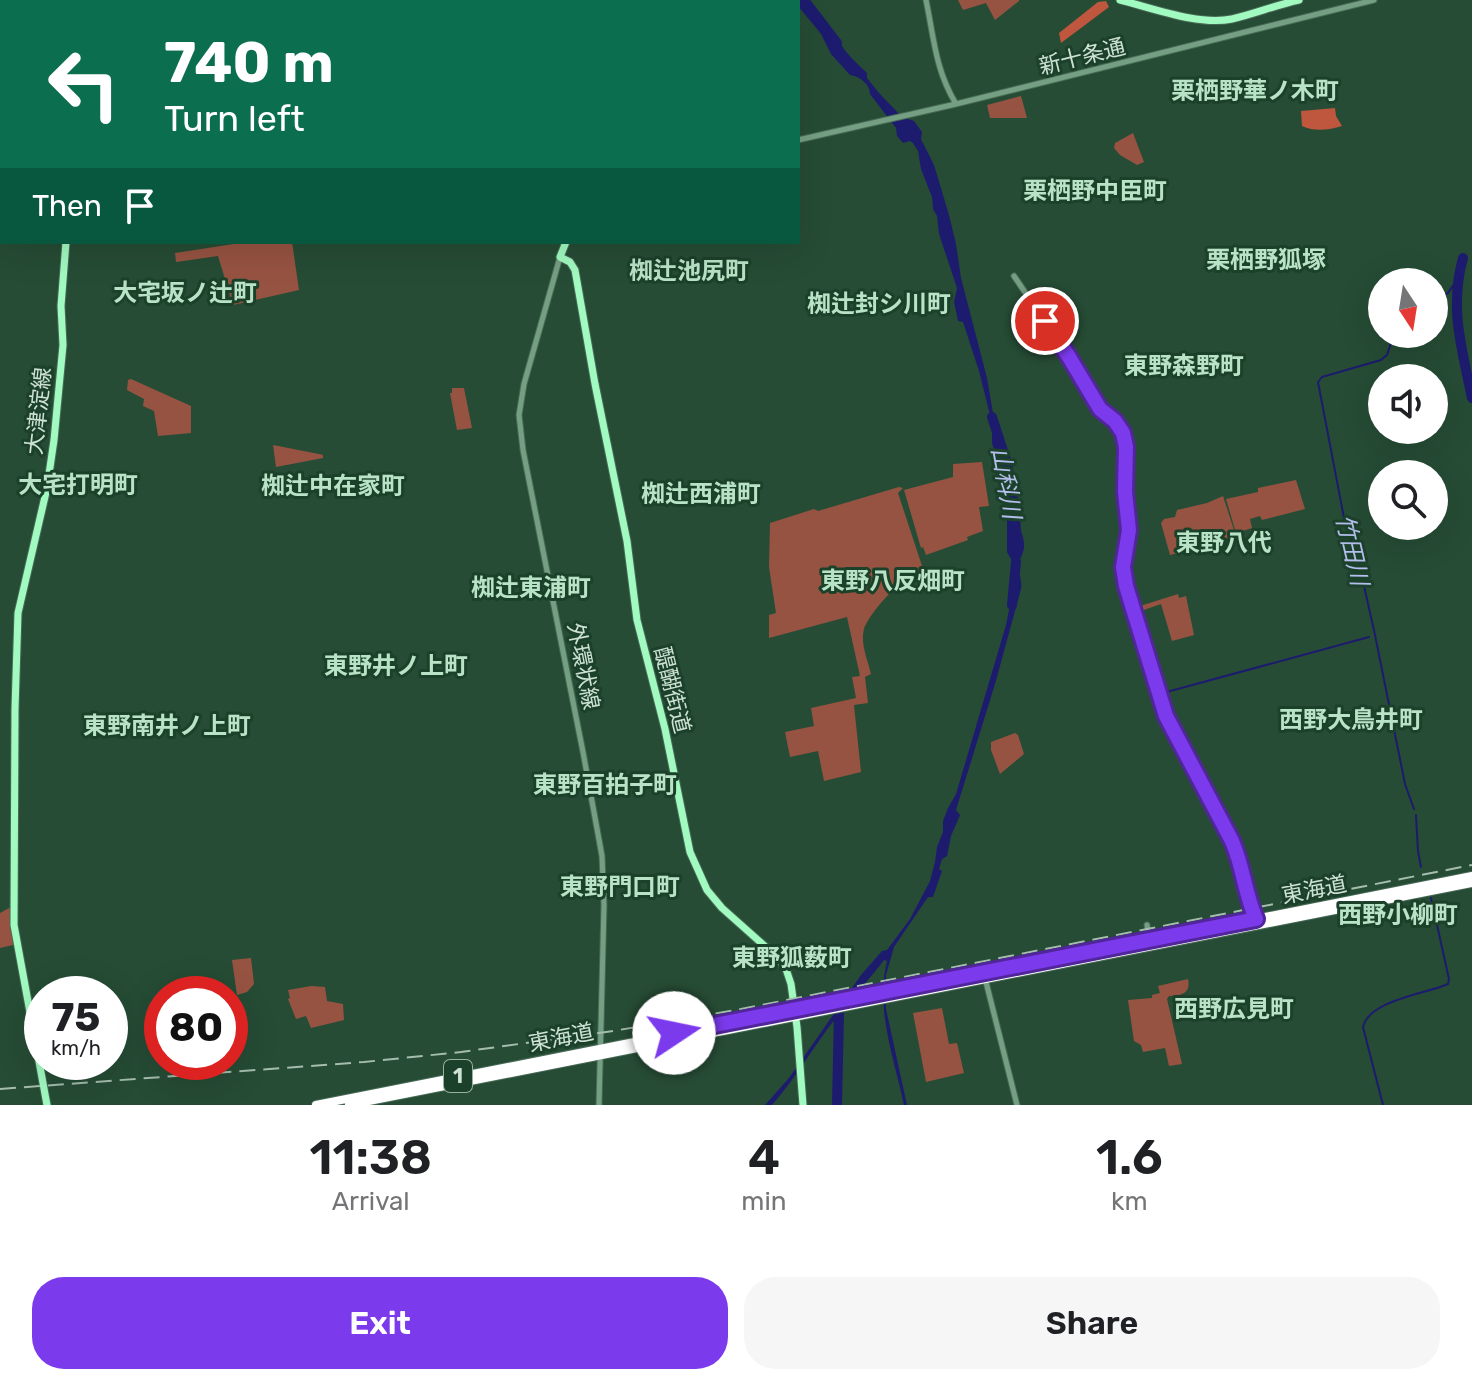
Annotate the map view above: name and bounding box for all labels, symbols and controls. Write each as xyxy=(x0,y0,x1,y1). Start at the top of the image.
text: 740 m xyxy=(164,30,334,96)
icon: left xyxy=(32,32,136,136)
street label: 新十条通 xyxy=(1036,33,1128,80)
district label: 栗栖野華ノ木町 xyxy=(1171,77,1339,105)
text: Turn left xyxy=(164,97,305,140)
district label: 栗栖野中臣町 xyxy=(1023,177,1167,205)
icon: arrive xyxy=(118,184,162,228)
text: Then xyxy=(32,188,102,224)
district label: 栗栖野狐塚 xyxy=(1206,246,1326,274)
district label: 椥辻池尻町 xyxy=(629,257,749,285)
north arrow xyxy=(1368,268,1448,348)
map controls xyxy=(1368,268,1448,540)
district label: 大宅坂ノ辻町 xyxy=(113,279,257,307)
pin xyxy=(1011,287,1079,355)
district label: 椥辻封シ川町 xyxy=(807,290,951,318)
icon: arrive xyxy=(1023,299,1067,343)
district label: 東野森野町 xyxy=(1124,352,1244,380)
button: sound xyxy=(1368,364,1448,444)
street label: 大津淀線 xyxy=(20,366,57,456)
water label: 山科川 xyxy=(986,445,1027,524)
button: search xyxy=(1368,460,1448,540)
district label: 大宅打明町 xyxy=(18,471,138,499)
district label: 椥辻中在家町 xyxy=(261,472,405,500)
district label: 椥辻西浦町 xyxy=(641,480,761,508)
water label: 竹田川 xyxy=(1330,512,1374,591)
district label: 東野八代 xyxy=(1176,529,1272,557)
district label: 東野八反畑町 xyxy=(821,567,965,595)
district label: 椥辻東浦町 xyxy=(471,574,591,602)
street label: 外環状線 xyxy=(562,620,605,712)
street label: 醍醐街道 xyxy=(649,644,696,736)
district label: 東野井ノ上町 xyxy=(324,652,468,680)
district label: 西野大鳥井町 xyxy=(1279,706,1423,734)
district label: 東野南井ノ上町 xyxy=(83,712,251,740)
district label: 東野百拍子町 xyxy=(533,771,677,799)
street label: 東海道 xyxy=(1279,870,1349,909)
district label: 東野門口町 xyxy=(560,873,680,901)
district label: 西野小柳町 xyxy=(1338,901,1458,929)
district label: 東野狐薮町 xyxy=(732,944,852,972)
speed limit sign: 80 xyxy=(144,976,248,1080)
position arrow xyxy=(632,991,716,1075)
text: 75 xyxy=(52,994,100,1041)
district label: 西野広見町 xyxy=(1174,995,1294,1023)
street label: 東海道 xyxy=(526,1018,596,1057)
text: km/h xyxy=(51,1036,101,1060)
road number: 1 xyxy=(444,1060,472,1092)
text: 11:38 xyxy=(309,1129,432,1186)
text: 4 xyxy=(748,1129,780,1186)
text: 1.6 xyxy=(1096,1129,1163,1186)
text: Arrival xyxy=(332,1186,410,1217)
text: min xyxy=(741,1186,787,1217)
text: km xyxy=(1111,1186,1148,1217)
button: Exit xyxy=(32,1277,728,1369)
button: Share xyxy=(744,1277,1440,1369)

